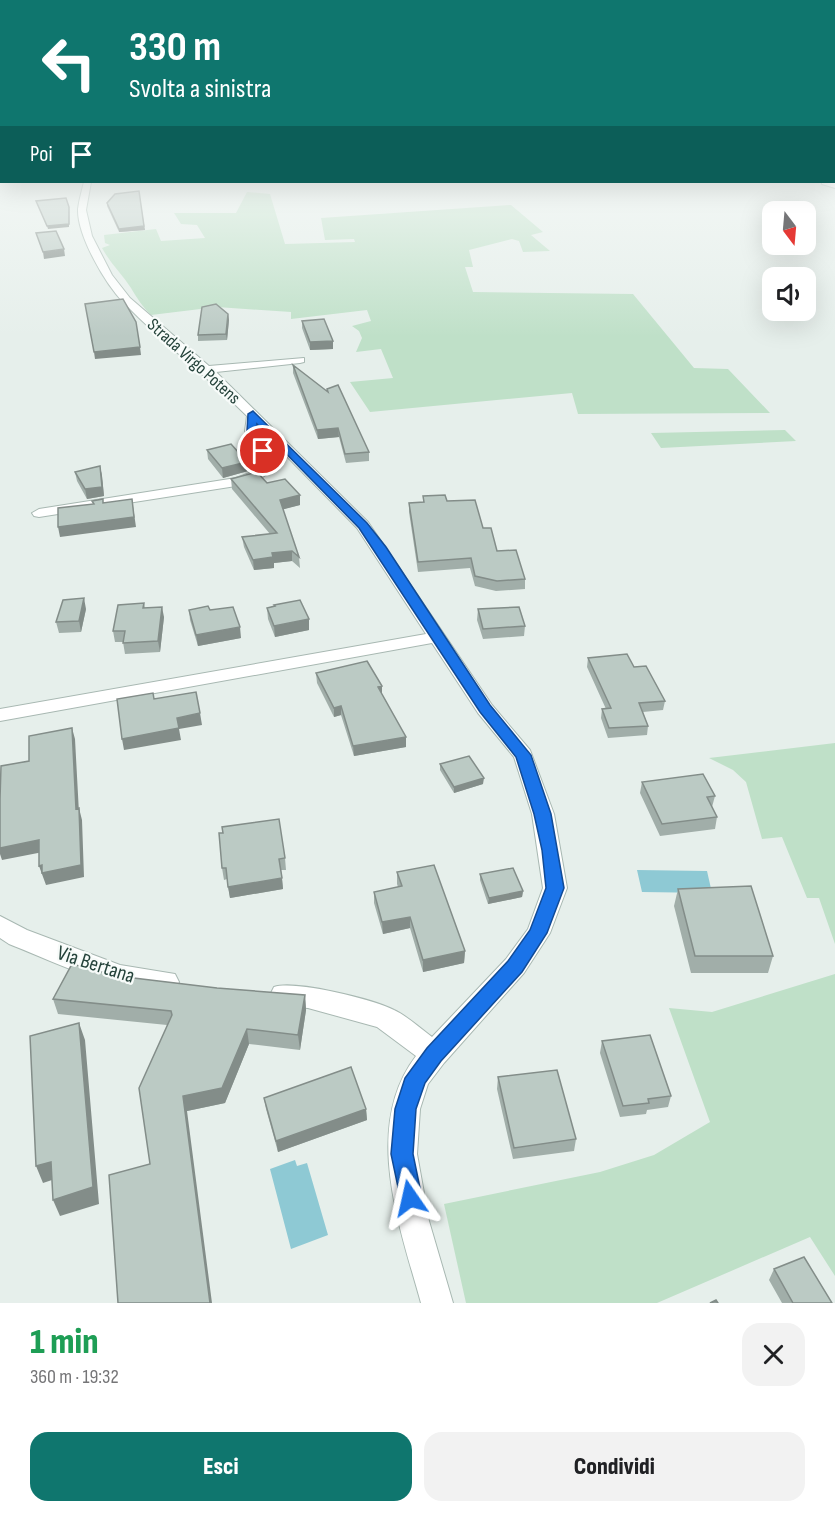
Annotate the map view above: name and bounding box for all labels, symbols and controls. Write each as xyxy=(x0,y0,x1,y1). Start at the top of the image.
text: 330 m xyxy=(129,22,221,73)
icon: left xyxy=(30,24,108,102)
text: Svolta a sinistra xyxy=(129,73,271,105)
icon: arrive xyxy=(65,138,98,171)
text: Poi xyxy=(30,141,53,168)
north arrow xyxy=(762,201,816,255)
map controls xyxy=(762,201,816,321)
button: sound xyxy=(762,267,816,321)
street label: Strada Virgo Potens xyxy=(143,314,244,409)
pin xyxy=(237,425,288,476)
icon: arrive xyxy=(246,434,279,467)
street label: Via Bertana xyxy=(54,940,138,989)
position arrow xyxy=(378,1166,442,1230)
text: 1 min xyxy=(30,1321,98,1364)
button: close xyxy=(742,1323,805,1386)
text: 360 m · 19:32 xyxy=(30,1365,119,1389)
button: Esci xyxy=(30,1432,412,1501)
button: Condividi xyxy=(424,1432,805,1501)

